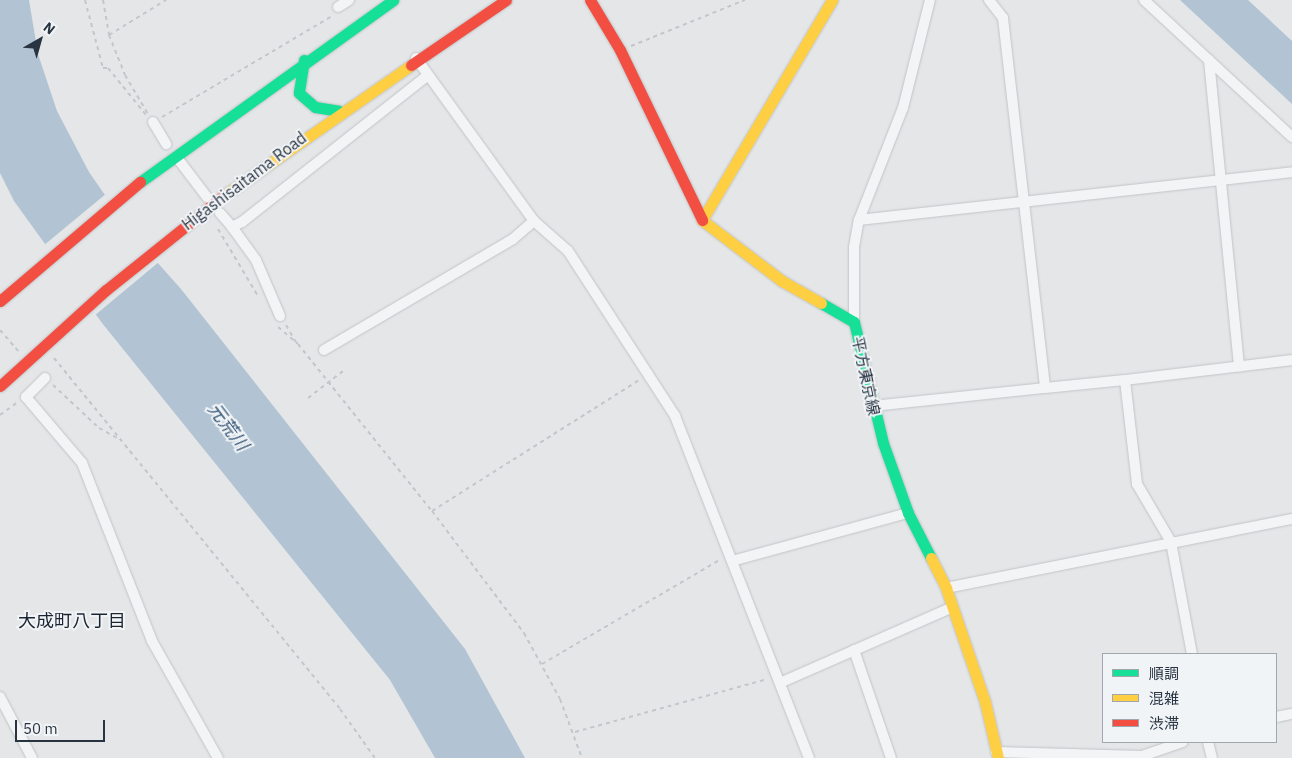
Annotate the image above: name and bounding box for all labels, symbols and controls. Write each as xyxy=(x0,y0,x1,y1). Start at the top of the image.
north arrow xyxy=(15,15,65,65)
text: N xyxy=(40,18,59,38)
street label: Higashisaitama Road xyxy=(178,128,310,234)
street label: 平方東京線 xyxy=(848,335,884,417)
water label: 元荒川 xyxy=(203,399,253,455)
district label: 大成町八丁目 xyxy=(18,610,126,632)
legend xyxy=(1102,653,1277,743)
text: 順調 xyxy=(1149,664,1179,683)
text: 混雑 xyxy=(1149,689,1179,708)
scale bar xyxy=(18,710,108,742)
text: 渋滞 xyxy=(1149,714,1179,733)
text: 50 m xyxy=(23,719,58,738)

